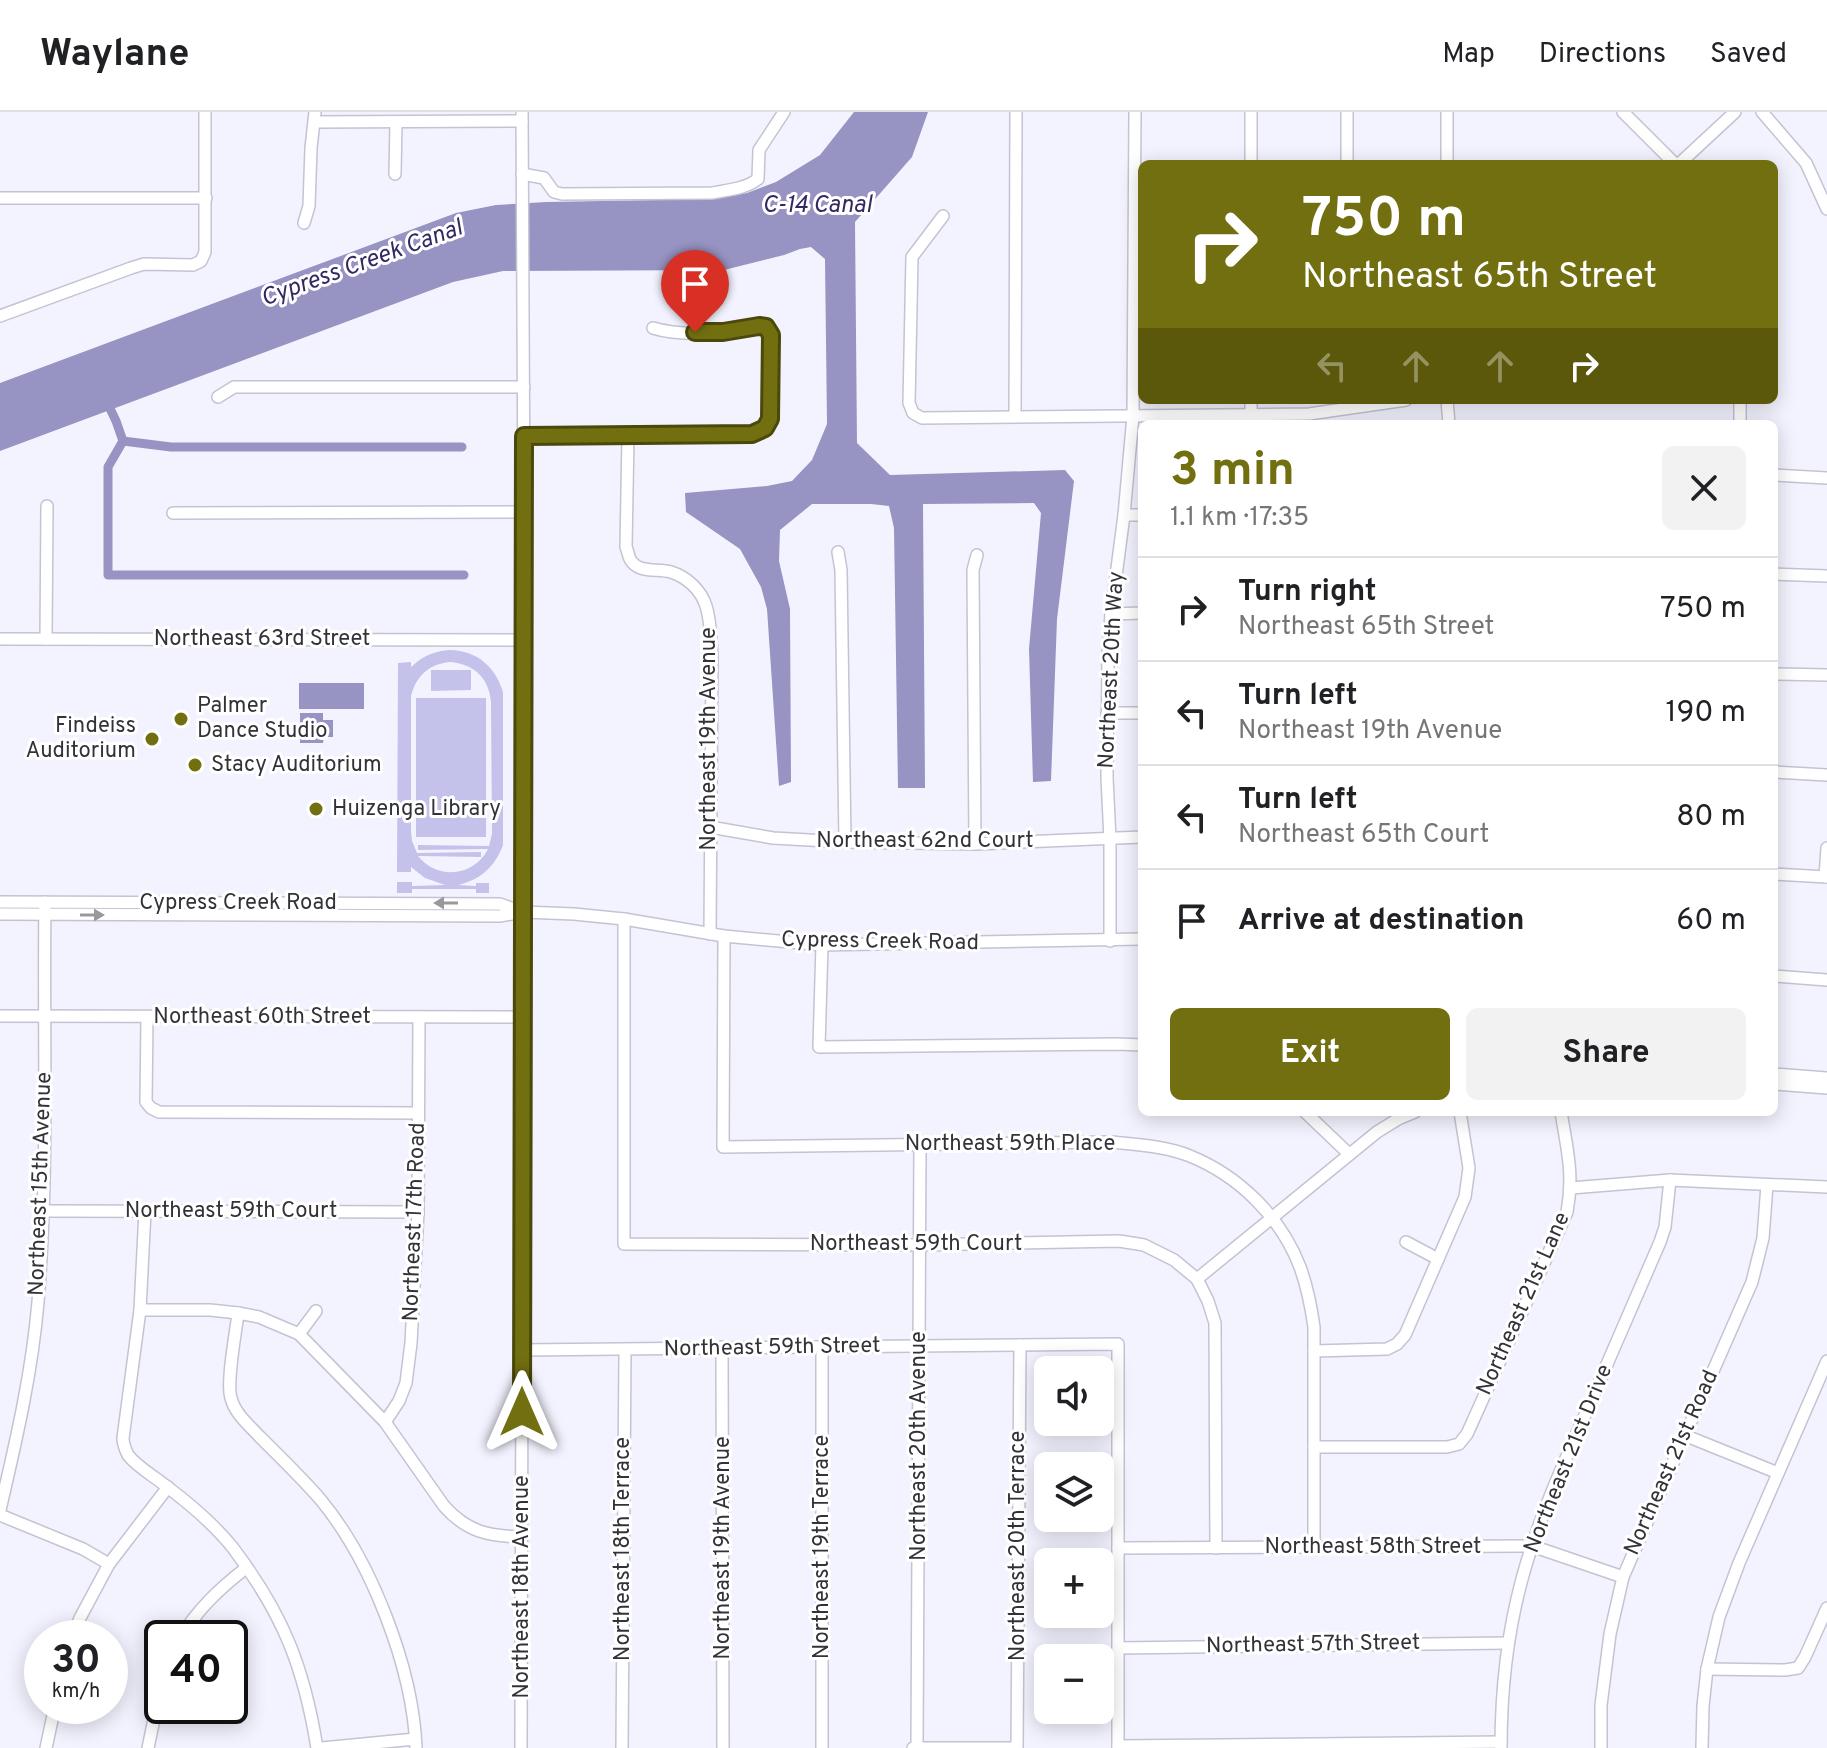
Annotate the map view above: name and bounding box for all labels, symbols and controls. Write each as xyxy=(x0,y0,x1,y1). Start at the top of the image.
text: Waylane xyxy=(40,31,189,80)
text: Map xyxy=(1442,37,1495,73)
text: Directions xyxy=(1539,37,1666,73)
text: Saved xyxy=(1710,37,1787,73)
text: 750 m xyxy=(1302,186,1466,256)
water label: C-14 Canal xyxy=(762,191,874,221)
icon: right xyxy=(1170,192,1274,296)
water label: Cypress Creek Canal xyxy=(257,213,469,314)
pin xyxy=(661,250,729,332)
text: Northeast 65th Street xyxy=(1302,255,1657,301)
icon: arrive xyxy=(673,262,717,306)
icon: left xyxy=(1310,344,1354,388)
icon: ahead xyxy=(1394,344,1438,388)
icon: ahead xyxy=(1478,344,1522,388)
icon: right xyxy=(1562,344,1606,388)
text: 3 min xyxy=(1170,442,1295,502)
button: close xyxy=(1662,446,1746,530)
text: 1.1 km · 17:35 xyxy=(1170,502,1309,535)
street label: Northeast 20th Way xyxy=(1093,571,1131,769)
text: Turn right xyxy=(1238,574,1376,611)
icon: right xyxy=(1170,587,1214,631)
text: 750 m xyxy=(1660,591,1746,628)
text: Northeast 65th Street xyxy=(1238,611,1494,644)
street label: Northeast 63rd Street xyxy=(154,626,370,653)
street label: Northeast 19th Avenue xyxy=(696,627,723,851)
text: Turn left xyxy=(1238,678,1358,715)
icon: left xyxy=(1170,691,1214,735)
place label: Palmer Dance Studio xyxy=(197,693,328,745)
text: 190 m xyxy=(1665,695,1746,732)
marker: Palmer Dance Studio xyxy=(172,710,190,728)
place label: Findeiss Auditorium xyxy=(25,713,136,765)
text: Northeast 19th Avenue xyxy=(1238,715,1502,748)
marker: Findeiss Auditorium xyxy=(143,730,161,748)
place label: Stacy Auditorium xyxy=(211,752,382,779)
marker: Stacy Auditorium xyxy=(186,756,204,774)
text: Turn left xyxy=(1238,782,1358,819)
icon: left xyxy=(1170,795,1214,839)
place label: Huizenga Library xyxy=(332,796,501,823)
text: 80 m xyxy=(1676,799,1746,836)
marker: Huizenga Library xyxy=(307,800,325,818)
text: Northeast 65th Court xyxy=(1238,819,1489,852)
street label: Northeast 62nd Court xyxy=(816,828,1034,855)
street label: Cypress Creek Road xyxy=(139,890,337,917)
one-way arrow xyxy=(433,897,458,909)
icon: arrive xyxy=(1170,899,1214,943)
text: Arrive at destination xyxy=(1238,903,1524,940)
text: 60 m xyxy=(1676,903,1746,940)
one-way arrow xyxy=(80,909,105,921)
street label: Cypress Creek Road xyxy=(781,927,979,957)
street label: Northeast 60th Street xyxy=(153,1004,371,1031)
button: Exit xyxy=(1170,1008,1450,1100)
button: Share xyxy=(1466,1008,1746,1100)
street label: Northeast 15th Avenue xyxy=(24,1072,58,1296)
street label: Northeast 17th Road xyxy=(398,1122,432,1322)
street label: Northeast 59th Place xyxy=(905,1131,1115,1158)
street label: Northeast 59th Court xyxy=(125,1198,337,1225)
street label: Northeast 21st Lane xyxy=(1471,1208,1577,1400)
street label: Northeast 59th Court xyxy=(810,1231,1022,1258)
street label: Northeast 20th Avenue xyxy=(906,1331,933,1561)
street label: Northeast 59th Street xyxy=(663,1333,881,1363)
map controls xyxy=(1034,1356,1114,1724)
button: sound xyxy=(1034,1356,1114,1436)
street label: Northeast 21st Drive xyxy=(1519,1361,1619,1557)
street label: Northeast 21st Road xyxy=(1619,1366,1725,1560)
position arrow xyxy=(480,1370,564,1454)
street label: Northeast 20th Terrace xyxy=(1005,1431,1032,1661)
street label: Northeast 19th Terrace xyxy=(809,1435,836,1659)
street label: Northeast 19th Avenue xyxy=(710,1436,737,1660)
street label: Northeast 18th Terrace xyxy=(610,1437,637,1661)
button: layers xyxy=(1034,1452,1114,1532)
street label: Northeast 18th Avenue xyxy=(509,1475,536,1699)
street label: Northeast 58th Street xyxy=(1265,1534,1481,1561)
button: + xyxy=(1034,1548,1114,1628)
speed limit sign: 40 xyxy=(144,1620,248,1724)
street label: Northeast 57th Street xyxy=(1206,1630,1420,1660)
text: 30 xyxy=(51,1637,101,1687)
button: − xyxy=(1034,1644,1114,1724)
text: km/h xyxy=(52,1679,100,1705)

